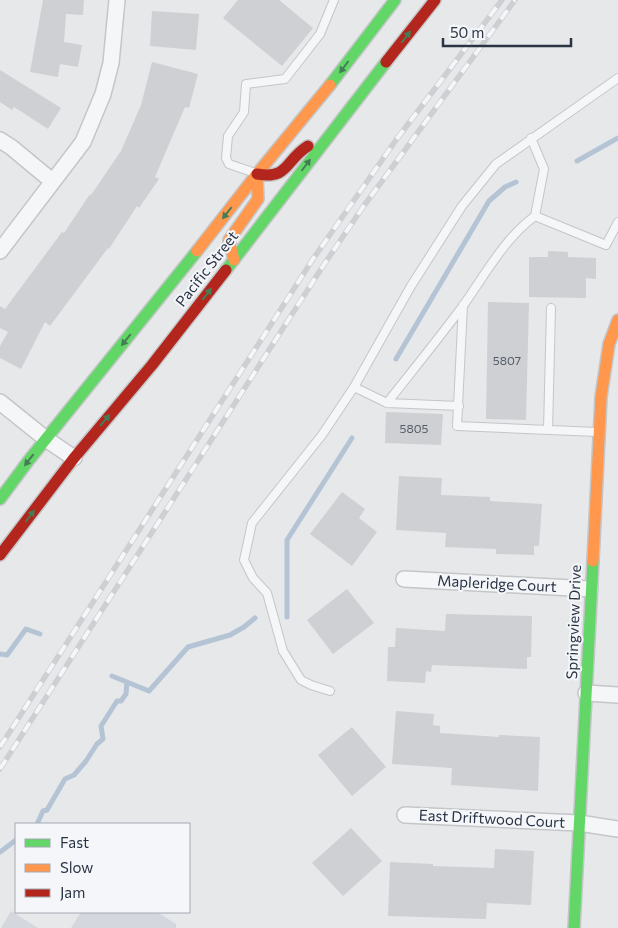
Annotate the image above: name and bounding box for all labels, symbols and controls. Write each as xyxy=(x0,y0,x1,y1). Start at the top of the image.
scale bar xyxy=(443,15,570,47)
text: 50 m xyxy=(450,23,484,41)
one-way arrow xyxy=(401,31,412,44)
one-way arrow xyxy=(339,60,349,73)
one-way arrow xyxy=(301,158,311,172)
one-way arrow xyxy=(222,206,233,219)
street label: Pacific Street xyxy=(171,227,241,310)
one-way arrow xyxy=(202,288,213,301)
one-way arrow xyxy=(121,333,132,346)
house number: 5807 xyxy=(493,353,521,367)
one-way arrow xyxy=(100,414,111,427)
house number: 5805 xyxy=(400,421,429,435)
one-way arrow xyxy=(24,453,35,466)
one-way arrow xyxy=(24,510,35,523)
street label: Springview Drive xyxy=(562,564,584,680)
street label: Mapleridge Court xyxy=(437,571,557,595)
street label: East Driftwood Court xyxy=(418,805,566,831)
legend xyxy=(15,823,190,913)
text: Fast xyxy=(60,833,89,851)
text: Slow xyxy=(60,858,93,876)
text: Jam xyxy=(60,883,85,901)

